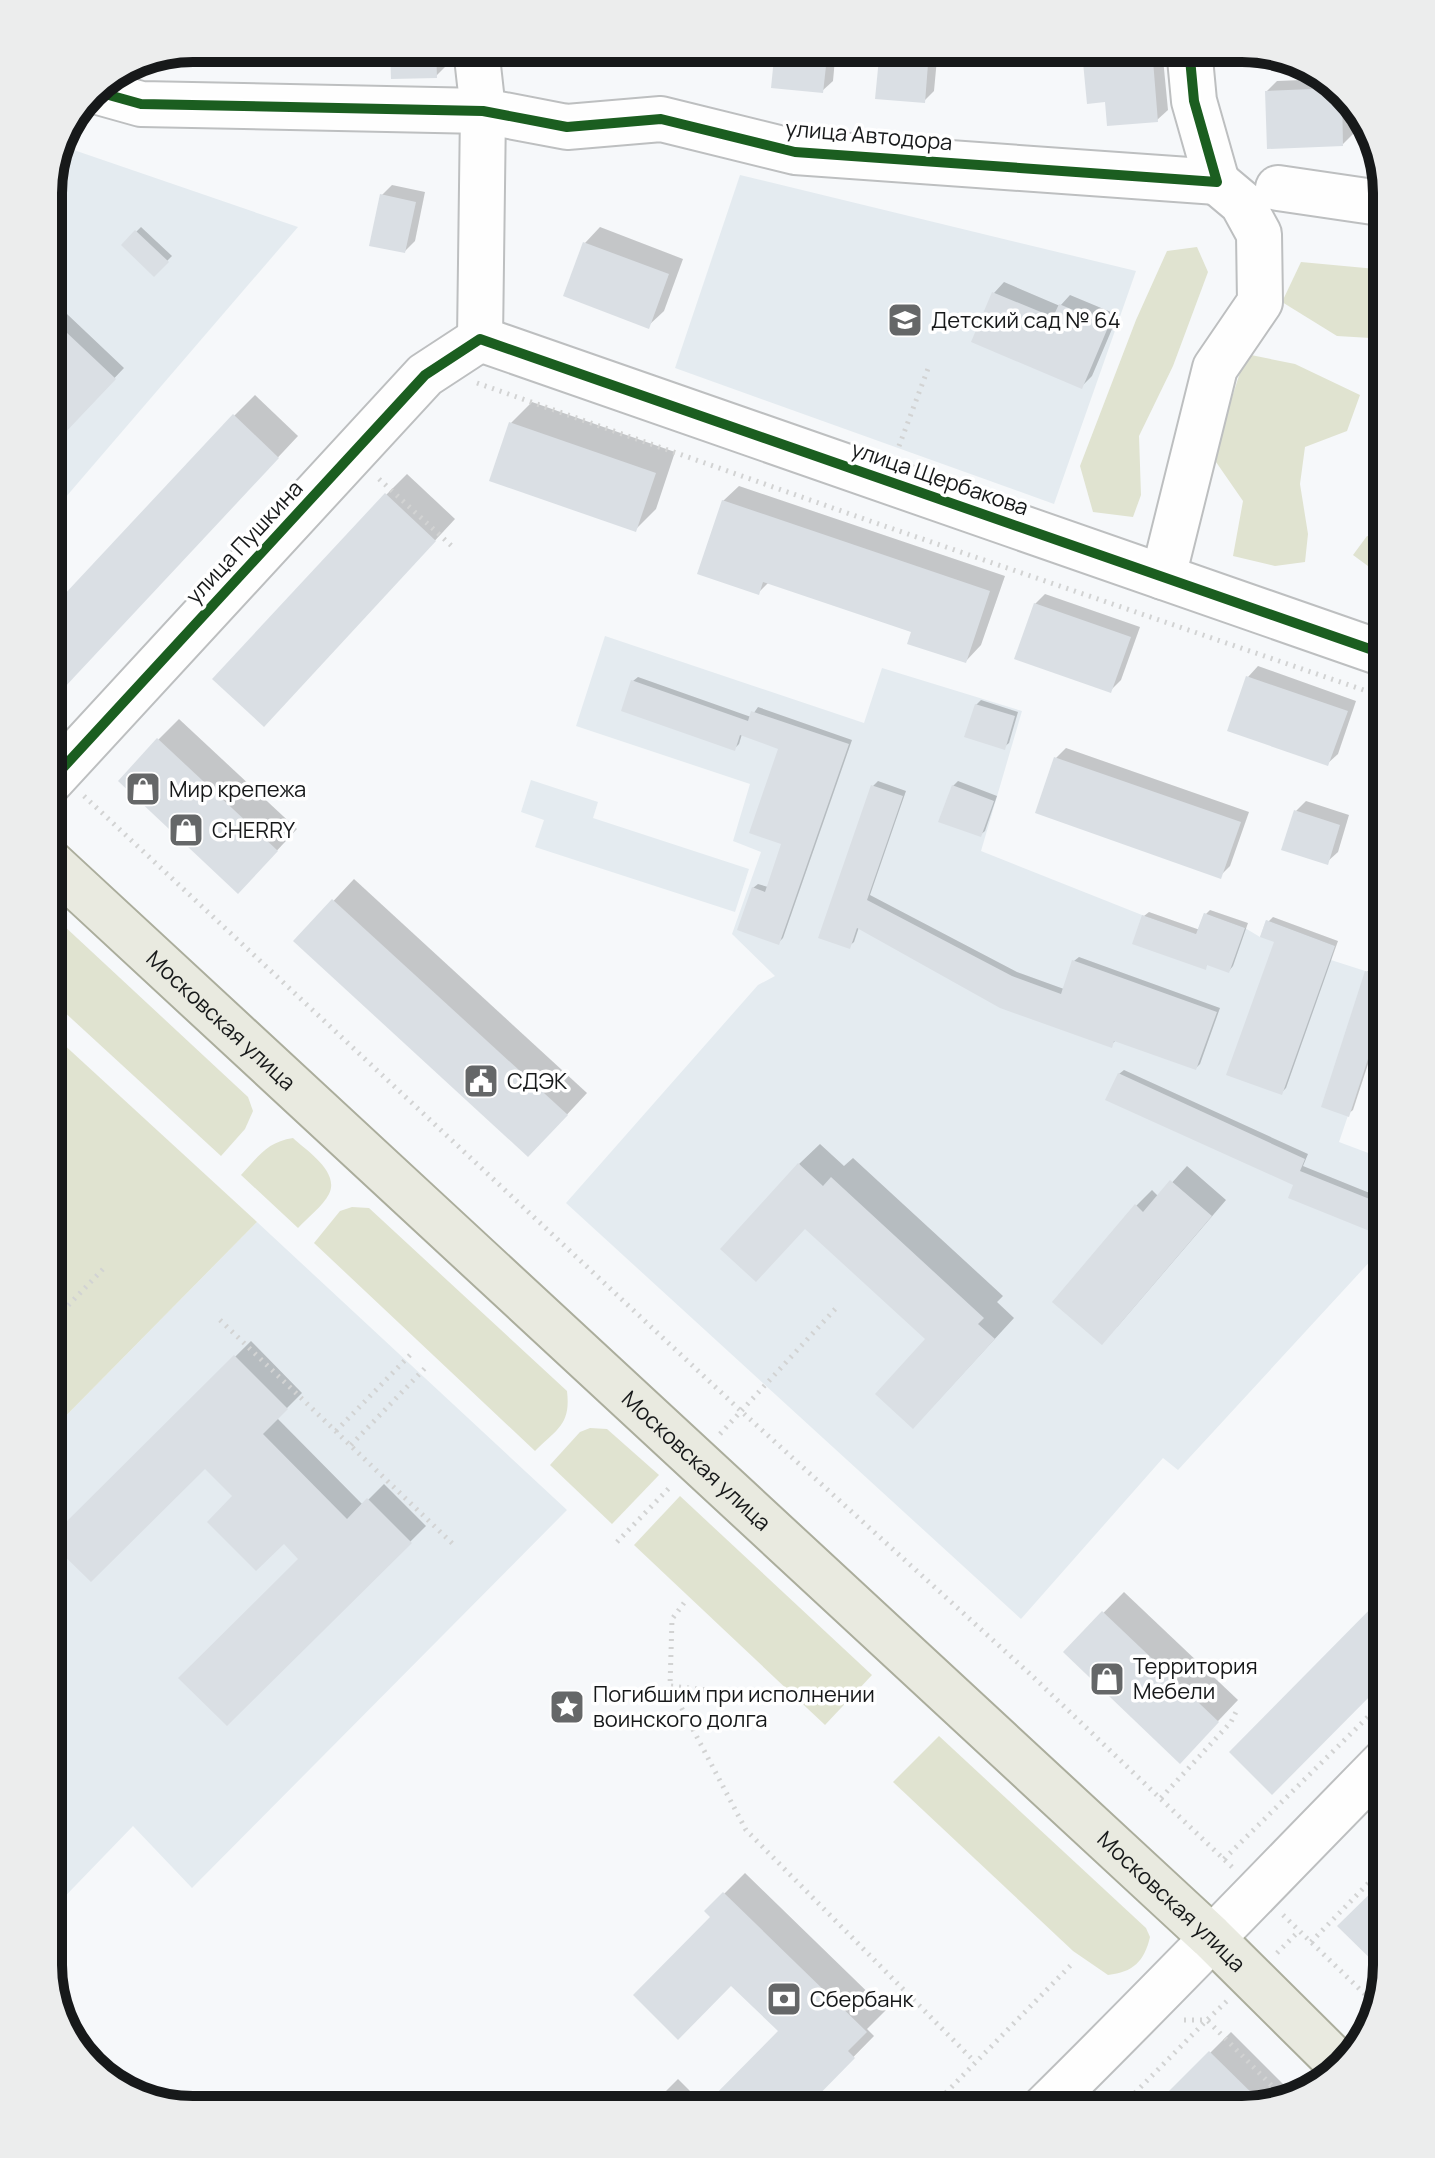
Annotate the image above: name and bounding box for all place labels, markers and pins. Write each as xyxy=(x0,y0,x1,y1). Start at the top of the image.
school or university icon: Детский сад № 64 xyxy=(886,301,924,339)
place label: Детский сад № 64 xyxy=(931,305,1121,335)
shop icon: Мир крепежа xyxy=(124,770,162,808)
place label: Мир крепежа xyxy=(169,774,306,804)
shop icon: CHERRY xyxy=(167,811,205,849)
place label: CHERRY xyxy=(212,815,296,845)
public building icon: СДЭК xyxy=(462,1062,500,1100)
place label: СДЭК xyxy=(507,1066,568,1096)
place label: Территория Мебели xyxy=(1133,1651,1258,1706)
shop icon: Территория Мебели xyxy=(1088,1660,1126,1698)
place label: Погибшим при исполнении воинского долга xyxy=(593,1679,875,1734)
place icon: Погибшим при исполнении воинского долга xyxy=(548,1688,586,1726)
bank icon: Сбербанк xyxy=(765,1980,803,2018)
place label: Сбербанк xyxy=(810,1984,914,2014)

